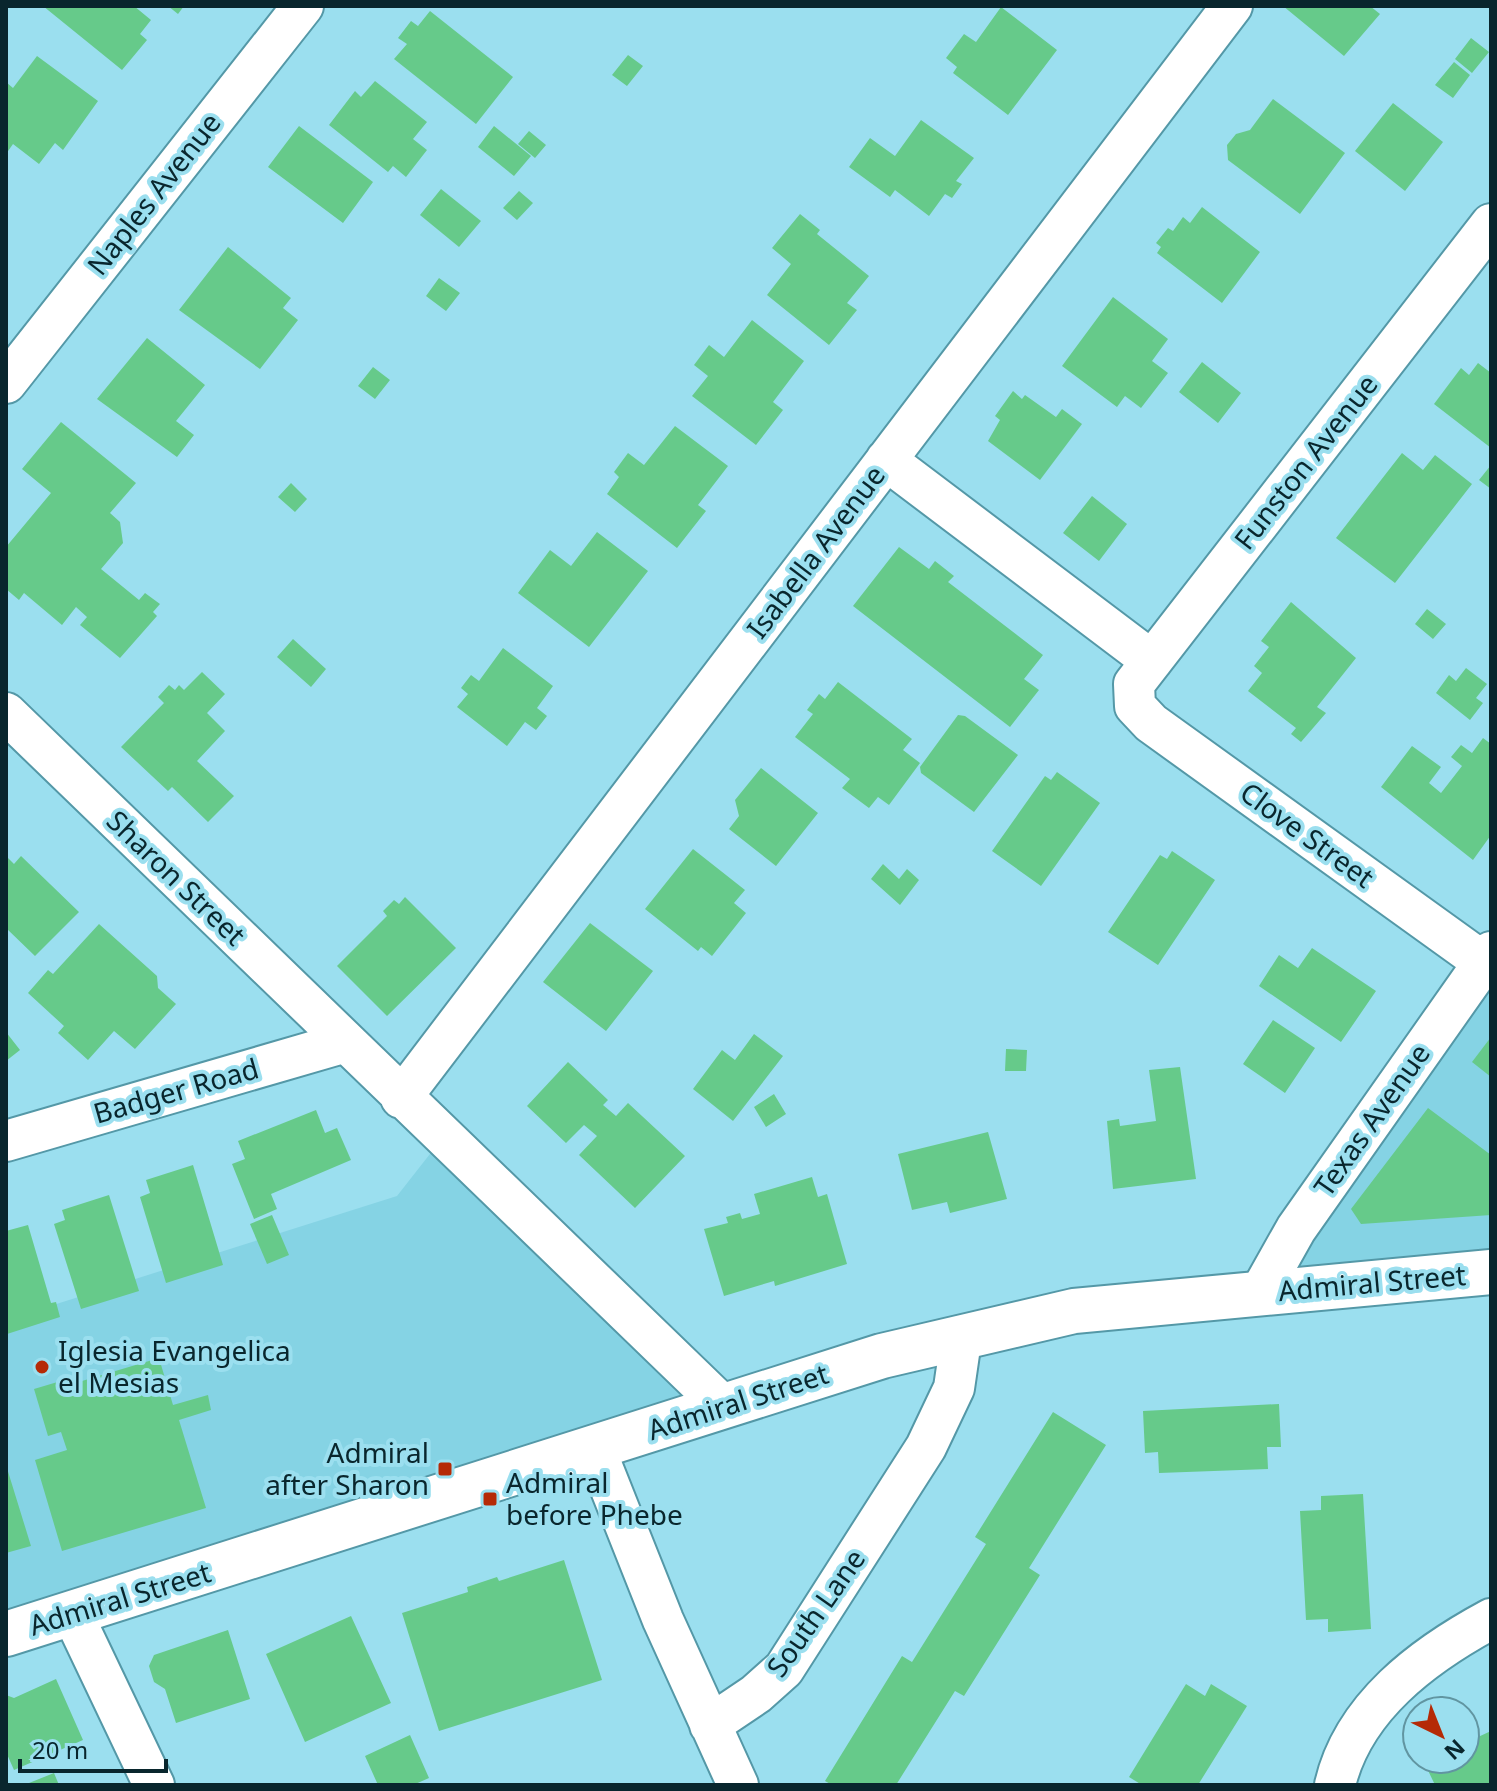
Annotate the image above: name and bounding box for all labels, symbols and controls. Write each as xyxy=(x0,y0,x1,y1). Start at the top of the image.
street label: Naples Avenue xyxy=(78,104,229,282)
street label: Funston Avenue xyxy=(1225,366,1386,557)
street label: Isabella Avenue xyxy=(738,457,893,646)
street label: Clove Street xyxy=(1233,773,1382,896)
street label: Sharon Street xyxy=(99,801,254,953)
street label: Texas Avenue xyxy=(1304,1035,1438,1203)
street label: Badger Road xyxy=(89,1048,263,1132)
street label: Admiral Street xyxy=(1277,1255,1467,1309)
place label: Iglesia Evangelica el Mesias xyxy=(58,1331,291,1401)
street label: Admiral Street xyxy=(642,1354,833,1448)
marker: Iglesia Evangelica el Mesias xyxy=(33,1358,51,1376)
place label: Admiral after Sharon xyxy=(265,1433,429,1503)
marker: Admiral after Sharon xyxy=(436,1460,454,1478)
place label: Admiral before Phebe xyxy=(506,1463,683,1533)
marker: Admiral before Phebe xyxy=(481,1490,499,1508)
street label: South Lane xyxy=(757,1541,873,1684)
street label: Admiral Street xyxy=(24,1552,215,1644)
north arrow xyxy=(1401,1695,1481,1775)
scale bar xyxy=(20,1723,166,1773)
text: 20 m xyxy=(32,1733,88,1766)
text: N xyxy=(1439,1733,1472,1767)

